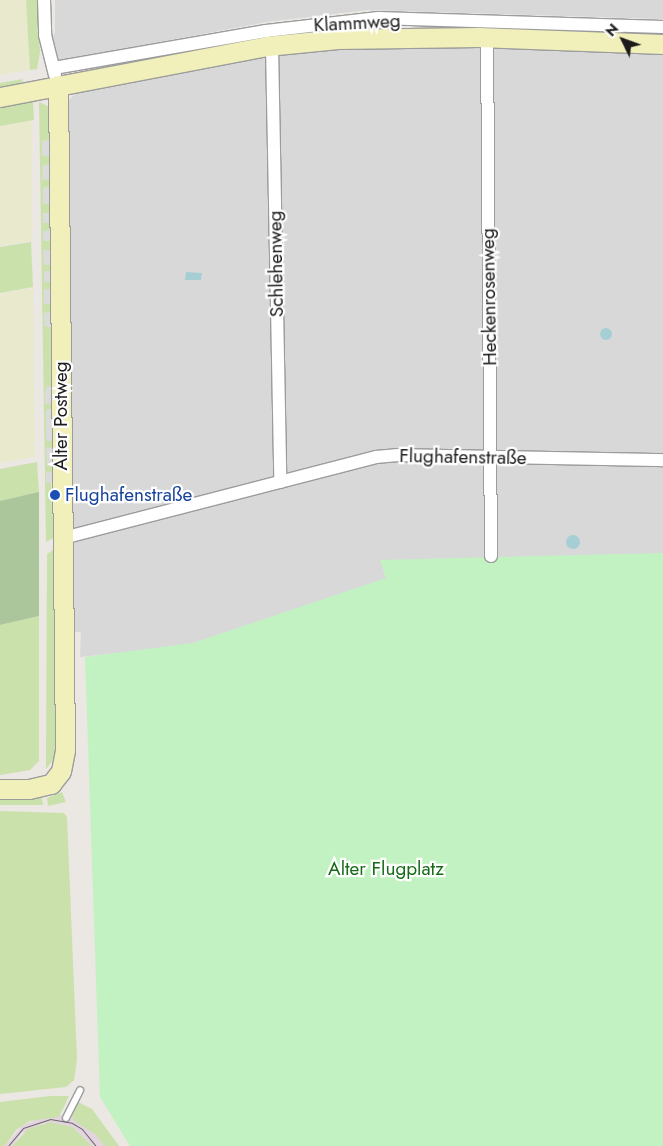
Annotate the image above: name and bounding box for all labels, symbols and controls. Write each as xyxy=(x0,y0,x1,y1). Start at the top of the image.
street label: Klammweg xyxy=(313,9,401,37)
north arrow xyxy=(598,15,648,65)
text: N xyxy=(601,19,623,41)
street label: Schlehenweg xyxy=(264,211,288,317)
street label: Heckenrosenweg xyxy=(476,228,502,366)
street label: Alter Postweg xyxy=(50,361,72,471)
street label: Flughafenstraße xyxy=(399,444,527,470)
place label: Flughafenstraße xyxy=(65,484,192,506)
marker: Flughafenstraße xyxy=(49,489,61,501)
park label: Alter Flugplatz xyxy=(328,858,444,880)

